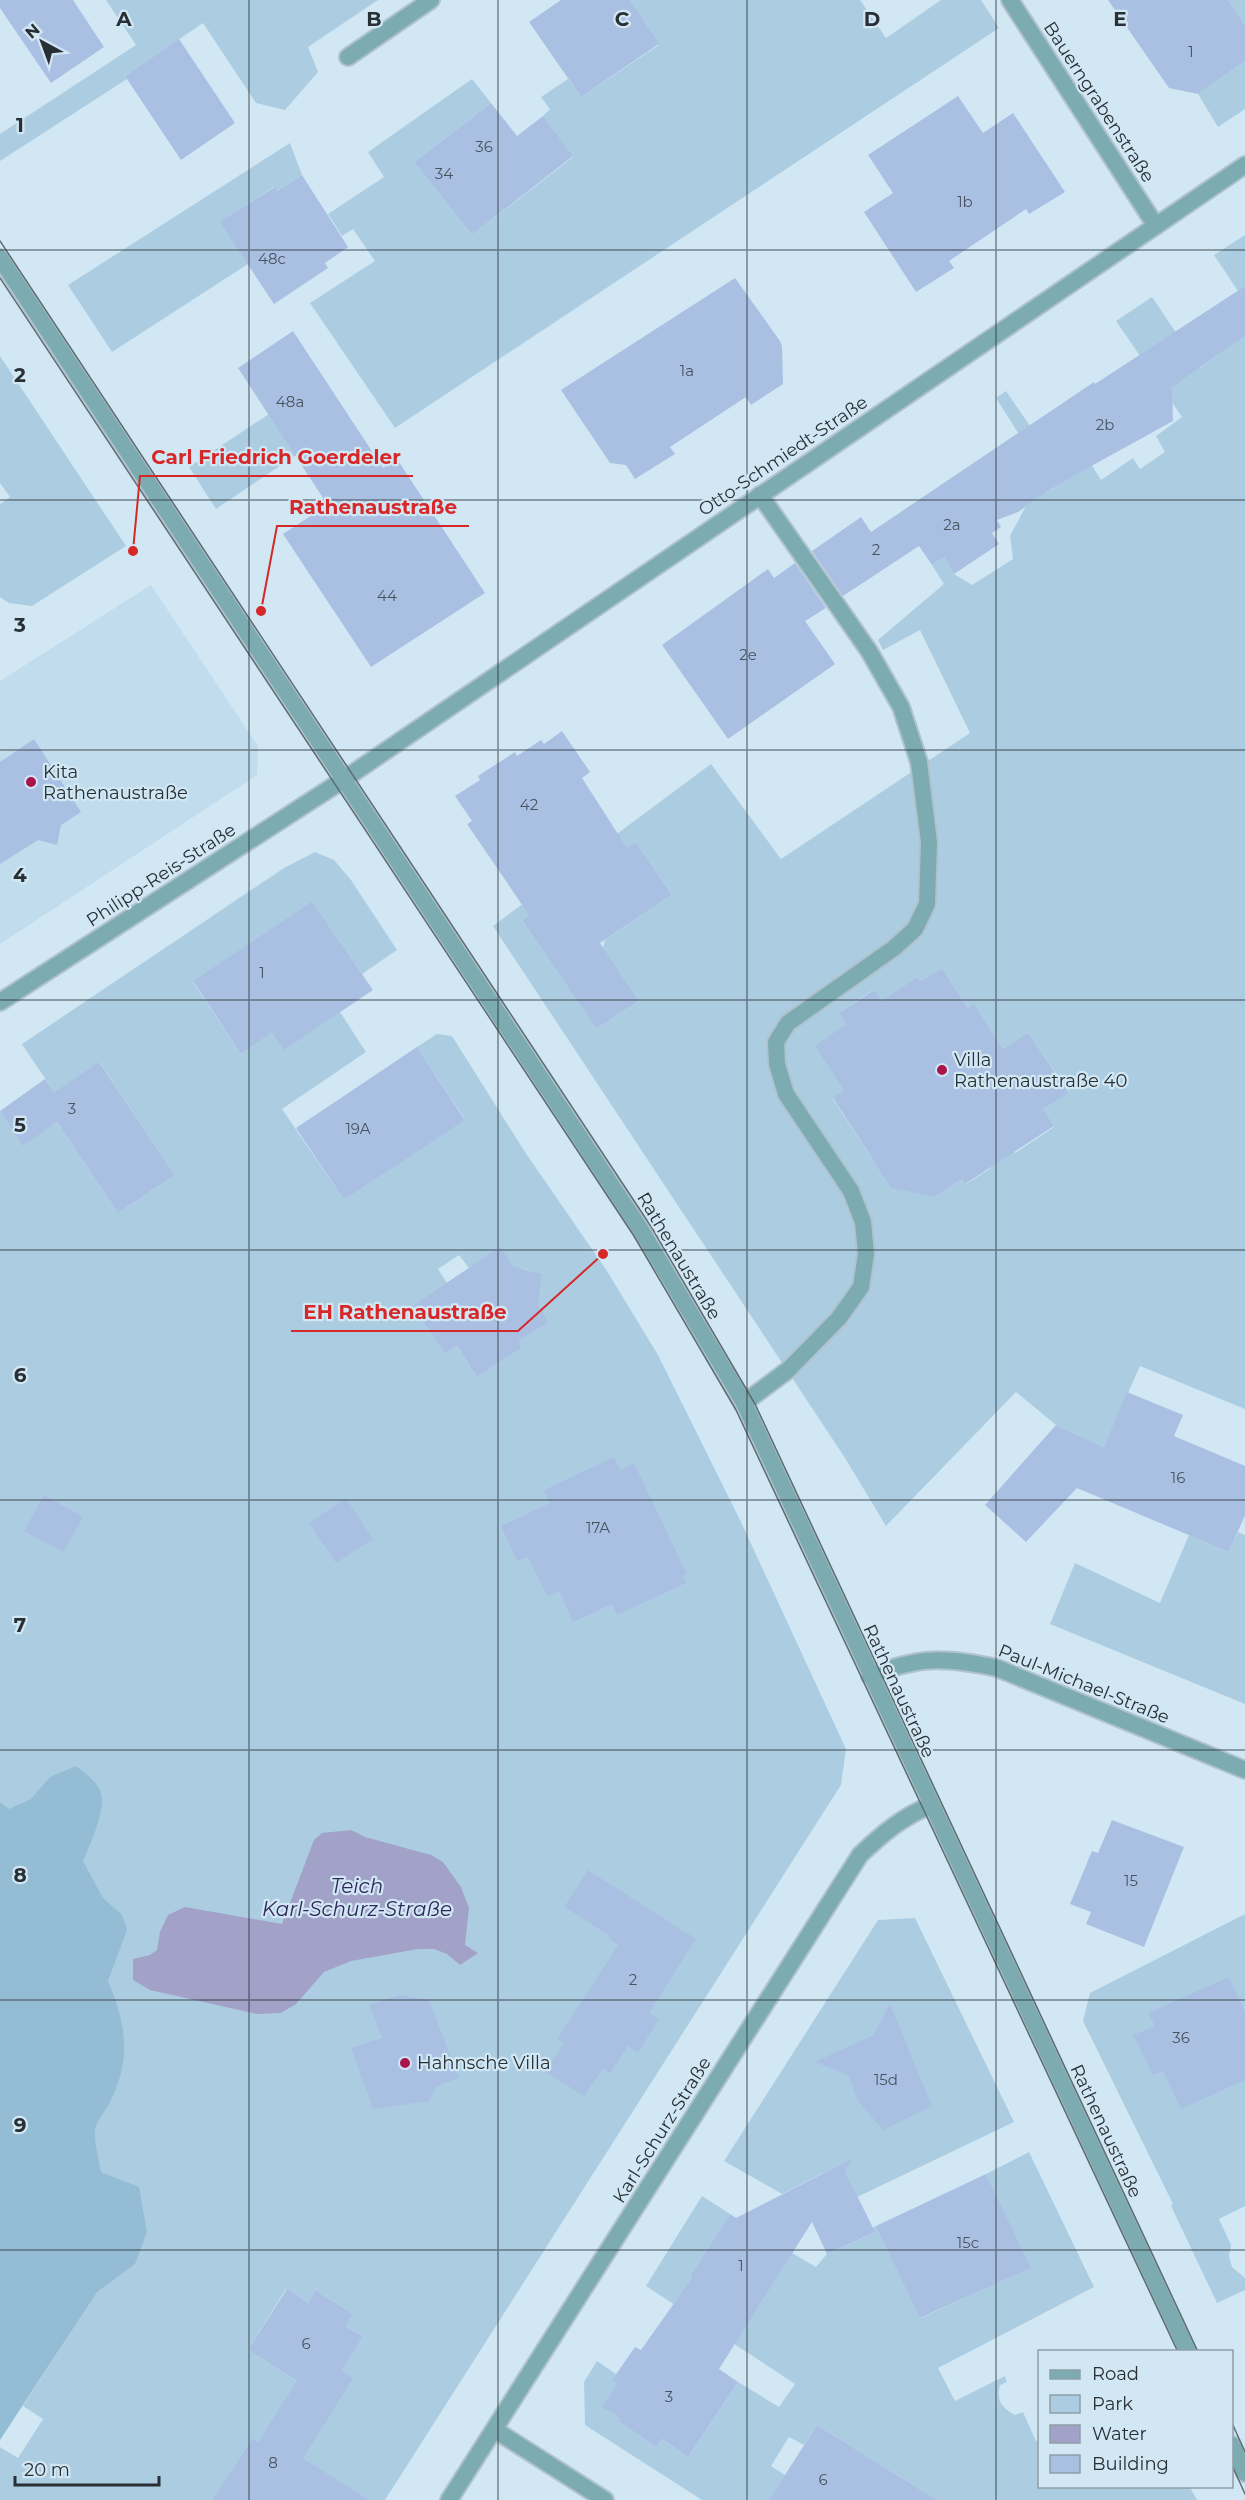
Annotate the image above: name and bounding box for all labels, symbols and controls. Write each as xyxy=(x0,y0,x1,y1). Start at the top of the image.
text: A xyxy=(115,7,132,31)
text: B xyxy=(366,7,382,31)
text: C xyxy=(615,7,630,31)
text: D xyxy=(864,7,880,31)
text: E xyxy=(1113,7,1127,31)
north arrow xyxy=(12,12,72,72)
street label: Bauerngrabenstraße xyxy=(1039,18,1159,187)
text: N xyxy=(21,20,44,42)
house number: 1 xyxy=(1188,42,1194,61)
text: 1 xyxy=(16,113,24,137)
house number: 36 xyxy=(475,137,493,156)
house number: 34 xyxy=(435,164,453,183)
house number: 1b xyxy=(957,192,973,211)
house number: 48c xyxy=(258,249,286,268)
house number: 1a xyxy=(680,361,694,380)
text: 2 xyxy=(14,363,26,387)
street label: Otto-Schmiedt-Straße xyxy=(694,391,872,521)
house number: 48a xyxy=(276,392,304,411)
house number: 2b xyxy=(1096,415,1114,434)
callout: Carl Friedrich Goerdeler xyxy=(140,438,413,476)
text: Carl Friedrich Goerdeler xyxy=(151,445,401,469)
callout: Rathenaustraße xyxy=(277,488,469,526)
text: Rathenaustraße xyxy=(289,495,457,519)
house number: 2a xyxy=(943,515,961,534)
house number: 2 xyxy=(872,540,880,559)
house number: 44 xyxy=(377,586,397,605)
text: 3 xyxy=(13,613,26,637)
house number: 2e xyxy=(739,645,757,664)
place label: Kita Rathenaustraße xyxy=(43,761,188,804)
marker: Kita Rathenaustraße xyxy=(24,775,38,789)
house number: 42 xyxy=(520,795,538,814)
street label: Philipp-Reis-Straße xyxy=(82,818,240,931)
text: 4 xyxy=(13,863,27,887)
house number: 1 xyxy=(259,963,265,982)
place label: Villa Rathenaustraße 40 xyxy=(954,1049,1127,1092)
marker: Villa Rathenaustraße 40 xyxy=(935,1063,949,1077)
house number: 3 xyxy=(68,1099,76,1118)
text: 5 xyxy=(14,1113,26,1137)
house number: 19A xyxy=(345,1119,371,1138)
street label: Rathenaustraße xyxy=(632,1188,726,1324)
callout: EH Rathenaustraße xyxy=(291,1293,518,1331)
text: EH Rathenaustraße xyxy=(303,1300,507,1324)
text: 6 xyxy=(14,1363,27,1387)
house number: 16 xyxy=(1171,1468,1185,1487)
house number: 17A xyxy=(586,1518,610,1537)
text: 7 xyxy=(14,1613,26,1637)
street label: Rathenaustraße xyxy=(858,1621,940,1761)
street label: Paul-Michael-Straße xyxy=(995,1640,1173,1728)
text: 8 xyxy=(13,1863,27,1887)
house number: 15 xyxy=(1124,1871,1138,1890)
water label: Teich Karl-Schurz-Straße xyxy=(262,1874,452,1921)
house number: 2 xyxy=(629,1970,637,1989)
house number: 36 xyxy=(1172,2028,1190,2047)
place label: Hahnsche Villa xyxy=(417,2052,551,2074)
street label: Karl-Schurz-Straße xyxy=(608,2053,716,2207)
marker: Hahnsche Villa xyxy=(398,2056,412,2070)
street label: Rathenaustraße xyxy=(1065,2061,1147,2201)
house number: 15d xyxy=(874,2070,898,2089)
text: 9 xyxy=(14,2113,26,2137)
house number: 15c xyxy=(957,2233,979,2252)
house number: 1 xyxy=(738,2256,744,2275)
house number: 6 xyxy=(301,2334,311,2353)
legend xyxy=(1038,2350,1233,2488)
text: Road xyxy=(1092,2363,1139,2385)
house number: 3 xyxy=(665,2387,673,2406)
text: Park xyxy=(1092,2393,1133,2415)
text: Water xyxy=(1092,2423,1147,2445)
scale bar xyxy=(15,2449,159,2487)
house number: 8 xyxy=(268,2453,278,2472)
text: Building xyxy=(1092,2453,1169,2475)
text: 20 m xyxy=(24,2459,70,2481)
house number: 6 xyxy=(818,2470,828,2489)

